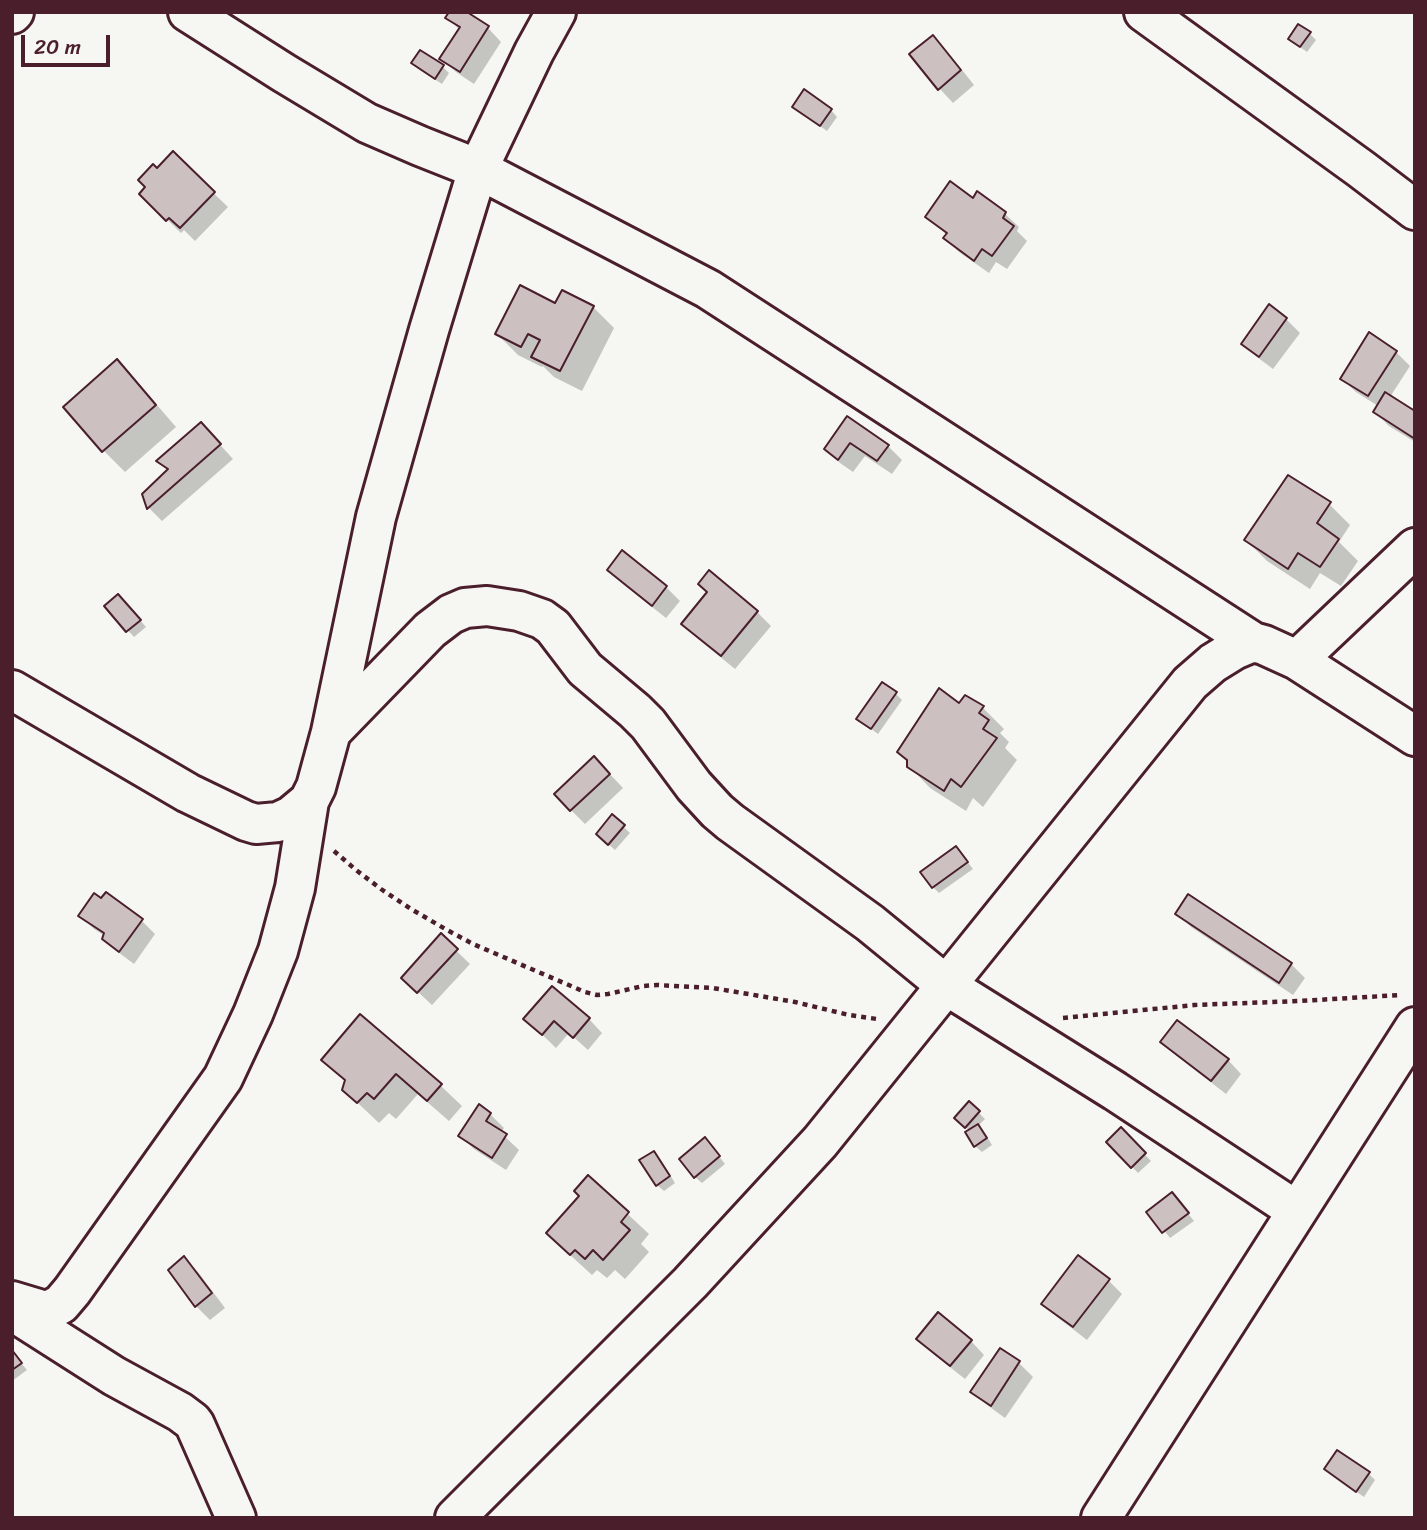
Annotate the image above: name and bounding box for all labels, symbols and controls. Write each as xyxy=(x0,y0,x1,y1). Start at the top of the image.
scale bar xyxy=(24,21,114,65)
text: 20 m xyxy=(34,28,81,66)

